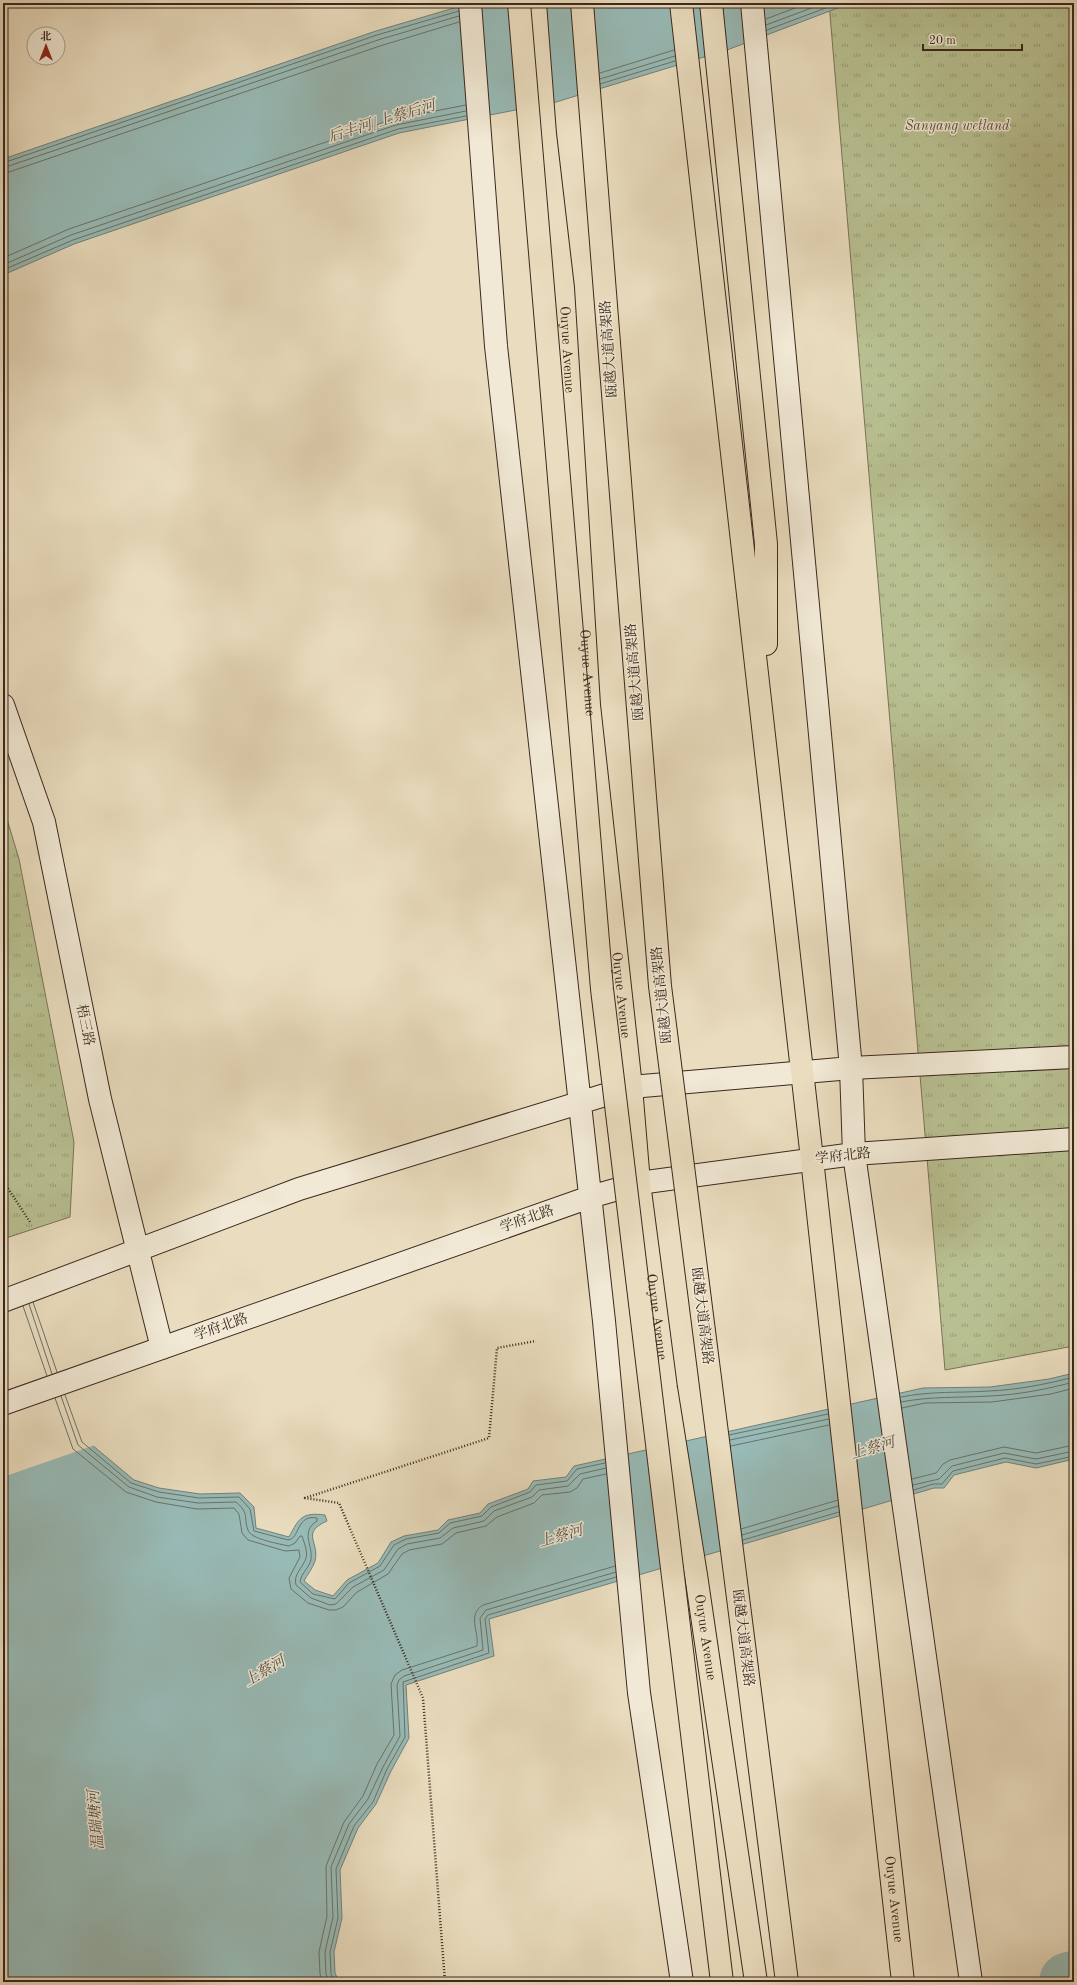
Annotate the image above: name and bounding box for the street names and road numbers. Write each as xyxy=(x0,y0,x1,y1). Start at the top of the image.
street label: 瓯越大道高架路 xyxy=(598,300,619,398)
street label: Ouyue Avenue xyxy=(557,306,577,393)
street label: 瓯越大道高架路 xyxy=(623,623,646,722)
street label: Ouyue Avenue xyxy=(577,629,597,717)
street label: 瓯越大道高架路 xyxy=(649,946,674,1045)
street label: Ouyue Avenue xyxy=(609,951,633,1039)
street label: 梧三路 xyxy=(74,1003,97,1047)
street label: 学府北路 xyxy=(814,1145,872,1166)
street label: 学府北路 xyxy=(498,1202,556,1235)
street label: 瓯越大道高架路 xyxy=(689,1266,716,1365)
street label: Ouyue Avenue xyxy=(644,1273,669,1361)
street label: 学府北路 xyxy=(192,1310,250,1343)
street label: 瓯越大道高架路 xyxy=(730,1588,757,1687)
street label: Ouyue Avenue xyxy=(692,1593,718,1681)
street label: Ouyue Avenue xyxy=(882,1855,906,1943)

